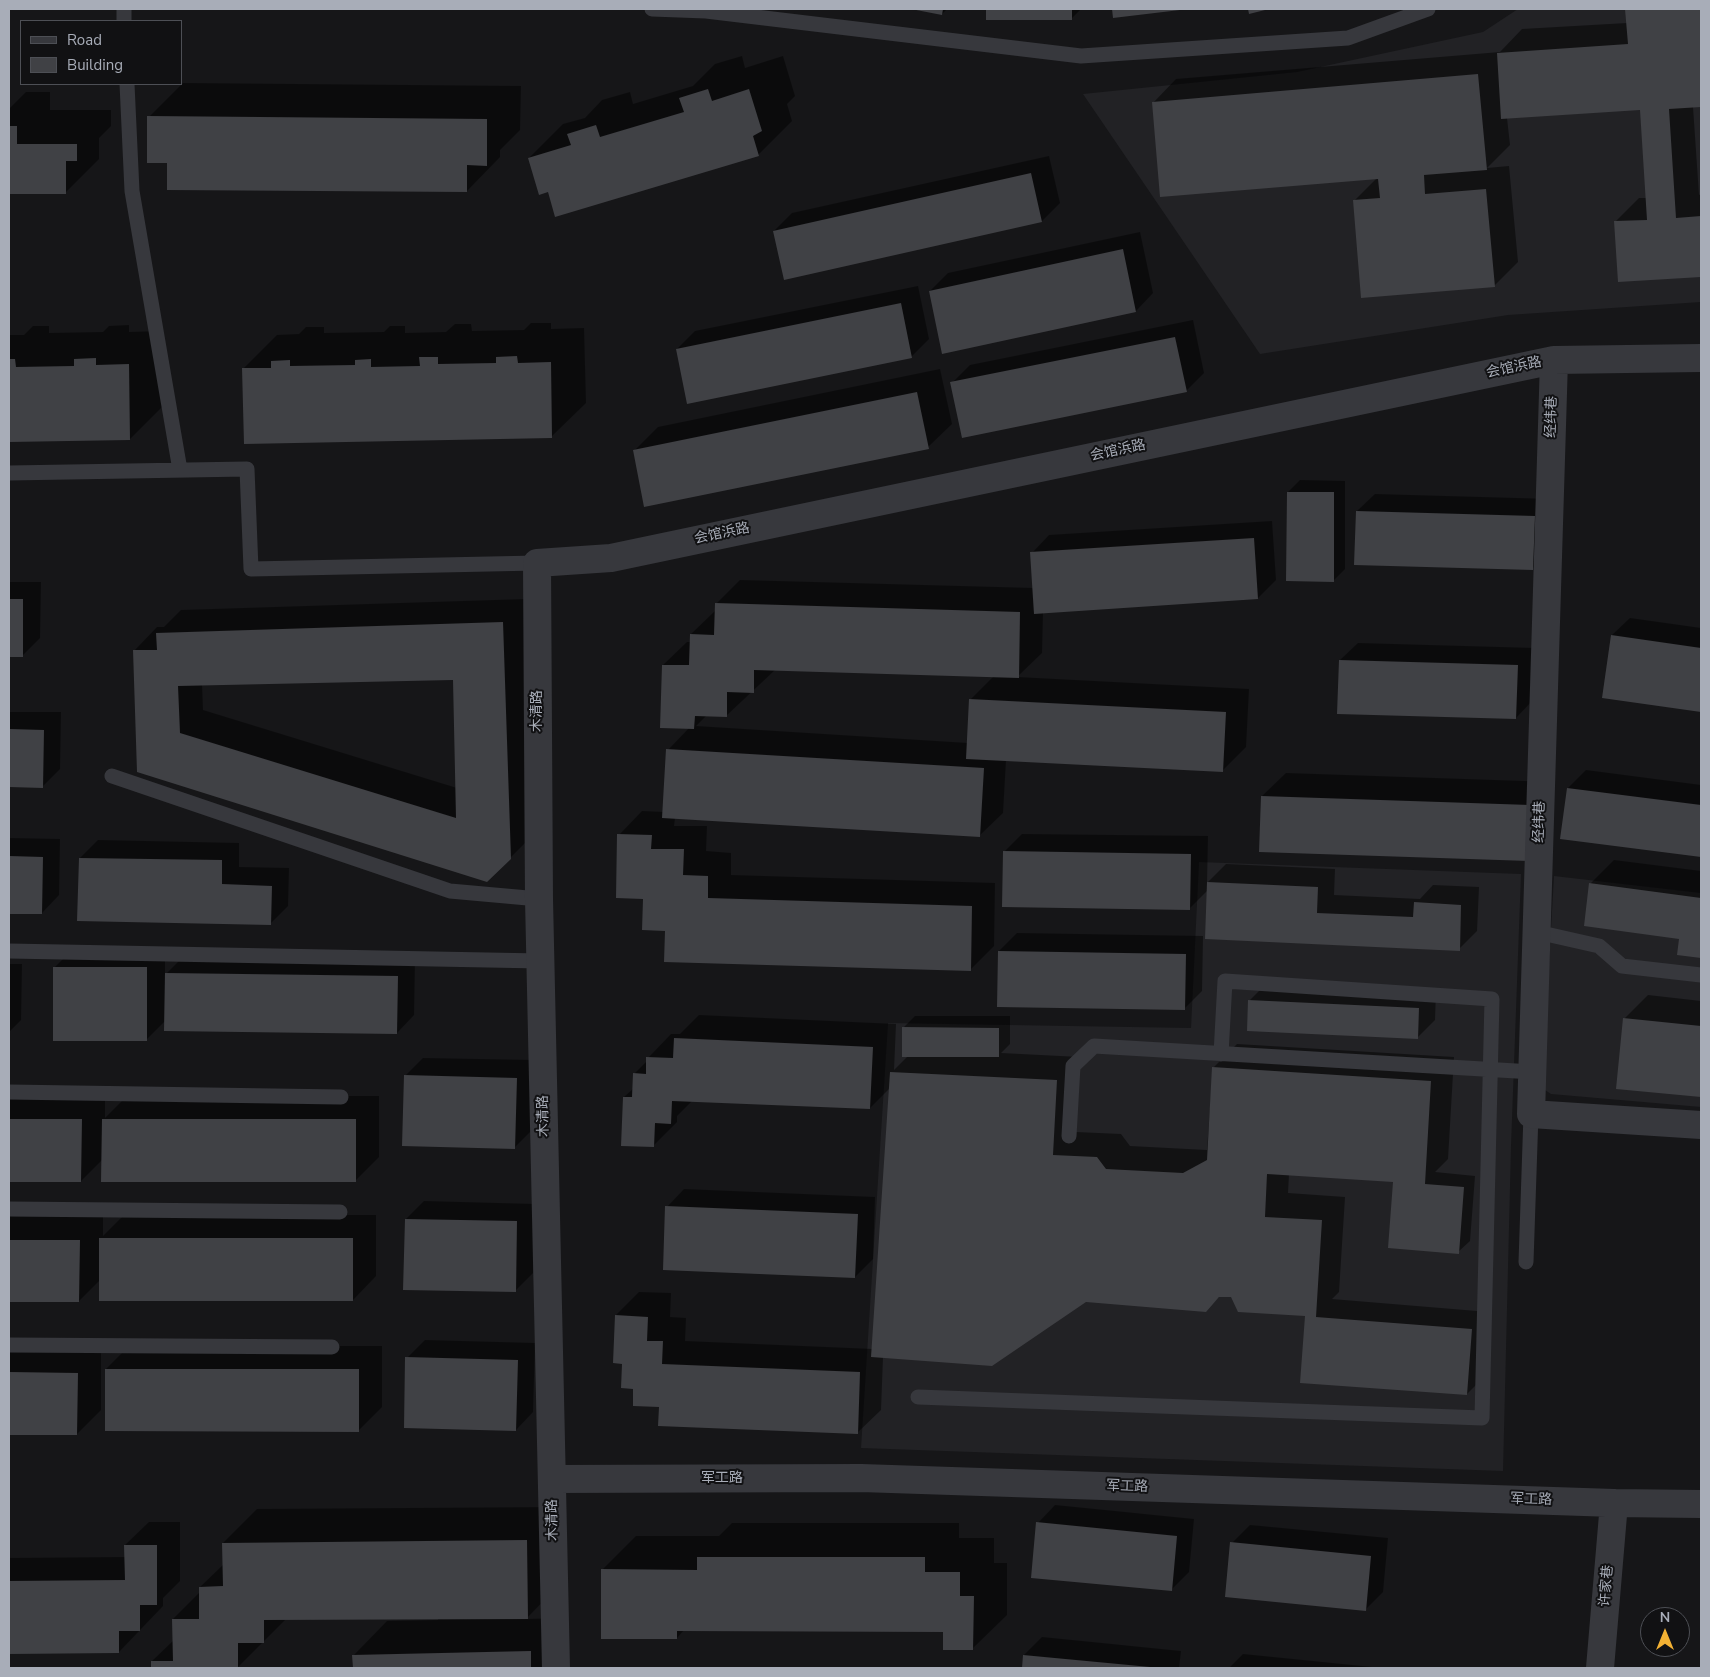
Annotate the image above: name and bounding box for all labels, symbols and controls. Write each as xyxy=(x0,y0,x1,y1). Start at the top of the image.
legend xyxy=(20,20,182,85)
text: Road xyxy=(67,30,102,50)
text: Building xyxy=(67,55,123,75)
street label: 会馆浜路 xyxy=(1485,354,1543,382)
street label: 经纬巷 xyxy=(1543,396,1561,438)
street label: 会馆浜路 xyxy=(1089,437,1147,465)
street label: 会馆浜路 xyxy=(693,520,751,548)
street label: 木清路 xyxy=(530,690,546,732)
street label: 经纬巷 xyxy=(1531,801,1549,843)
street label: 木清路 xyxy=(535,1095,553,1137)
street label: 军工路 xyxy=(701,1471,743,1487)
street label: 军工路 xyxy=(1106,1478,1148,1496)
street label: 军工路 xyxy=(1510,1491,1552,1509)
street label: 木清路 xyxy=(544,1499,562,1541)
street label: 许家巷 xyxy=(1597,1564,1617,1608)
north arrow xyxy=(1640,1607,1690,1657)
text: N xyxy=(1660,1608,1670,1627)

